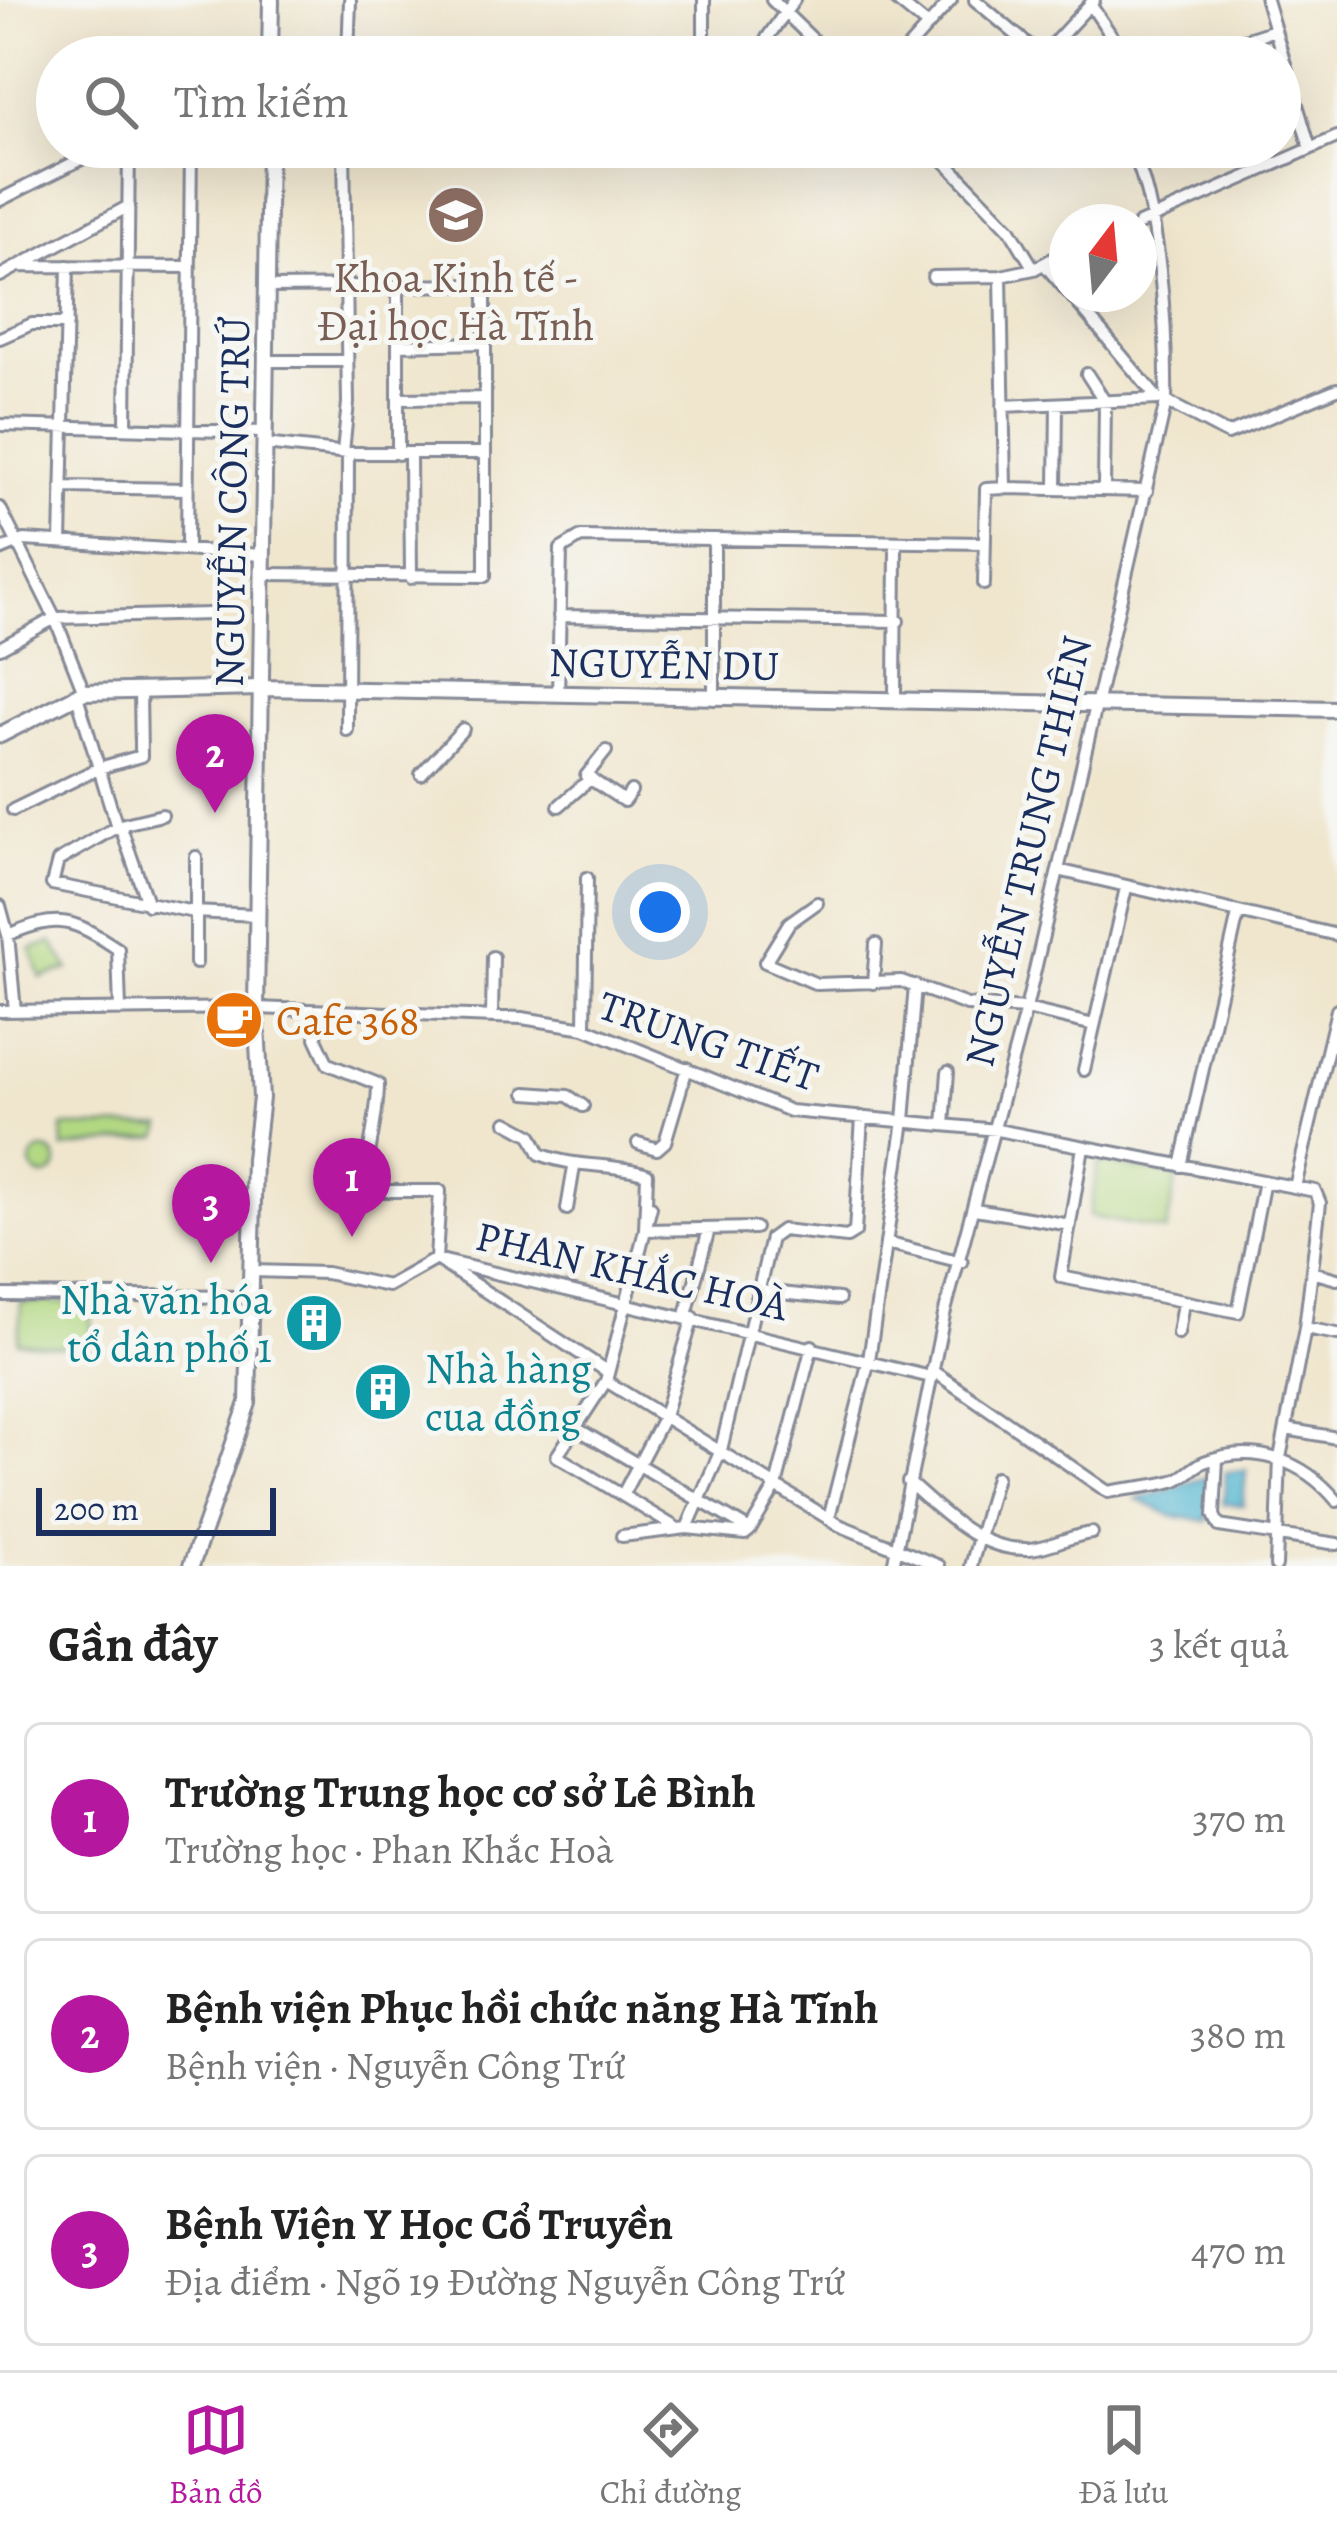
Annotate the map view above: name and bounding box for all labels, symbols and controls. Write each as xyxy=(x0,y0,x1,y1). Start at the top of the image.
search box xyxy=(36,36,1301,168)
icon: search xyxy=(78,69,144,135)
text: Tìm kiếm xyxy=(174,71,349,133)
school or university icon: Khoa Kinh tế - Đại học Hà Tĩnh xyxy=(425,184,487,246)
north arrow xyxy=(1049,204,1157,312)
place label: Khoa Kinh tế - Đại học Hà Tĩnh xyxy=(318,249,594,354)
street label: NGUYỄN CÔNG TRỨ xyxy=(200,316,263,688)
street label: NGUYỄN TRUNG THIÊN xyxy=(950,630,1105,1072)
street label: NGUYỄN DU xyxy=(548,633,780,694)
pin: 2 xyxy=(176,714,254,813)
your location xyxy=(630,882,690,942)
street label: TRUNG TIẾT xyxy=(591,976,826,1105)
cafe icon: Cafe 368 xyxy=(203,989,265,1051)
place label: Cafe 368 xyxy=(276,992,419,1049)
pin: 1 xyxy=(313,1138,391,1237)
pin: 3 xyxy=(172,1164,250,1263)
street label: PHAN KHẮC HOÀ xyxy=(470,1207,794,1334)
place label: Nhà văn hóa tổ dân phố 1 xyxy=(60,1271,272,1376)
building icon: Nhà văn hóa tổ dân phố 1 xyxy=(283,1292,345,1354)
place label: Nhà hàng cua đồng xyxy=(425,1340,592,1445)
building icon: Nhà hàng cua đồng xyxy=(352,1361,414,1423)
scale bar xyxy=(36,1482,276,1535)
text: 200 m xyxy=(54,1486,139,1531)
text: Gần đây xyxy=(48,1609,218,1679)
text: 3 kết quả xyxy=(1149,1618,1289,1671)
text: Trường Trung học cơ sở Lê Bình xyxy=(165,1761,756,1823)
text: 1 xyxy=(83,1792,97,1845)
text: 370 m xyxy=(1192,1792,1286,1845)
text: Trường học · Phan Khắc Hoà xyxy=(165,1823,614,1876)
text: Bệnh viện Phục hồi chức năng Hà Tĩnh xyxy=(165,1977,879,2039)
text: 2 xyxy=(81,2008,99,2061)
text: 380 m xyxy=(1190,2008,1286,2061)
text: Bệnh viện · Nguyễn Công Trứ xyxy=(165,2039,625,2092)
text: Bệnh Viện Y Học Cổ Truyền xyxy=(165,2193,673,2255)
text: 3 xyxy=(82,2224,98,2277)
text: 470 m xyxy=(1191,2224,1286,2277)
text: Địa điểm · Ngõ 19 Đường Nguyễn Công Trứ xyxy=(165,2255,845,2308)
tab: Bản đồ xyxy=(169,2397,263,2514)
tab: Chỉ đường xyxy=(600,2397,742,2514)
tab: Đã lưu xyxy=(1079,2397,1168,2514)

